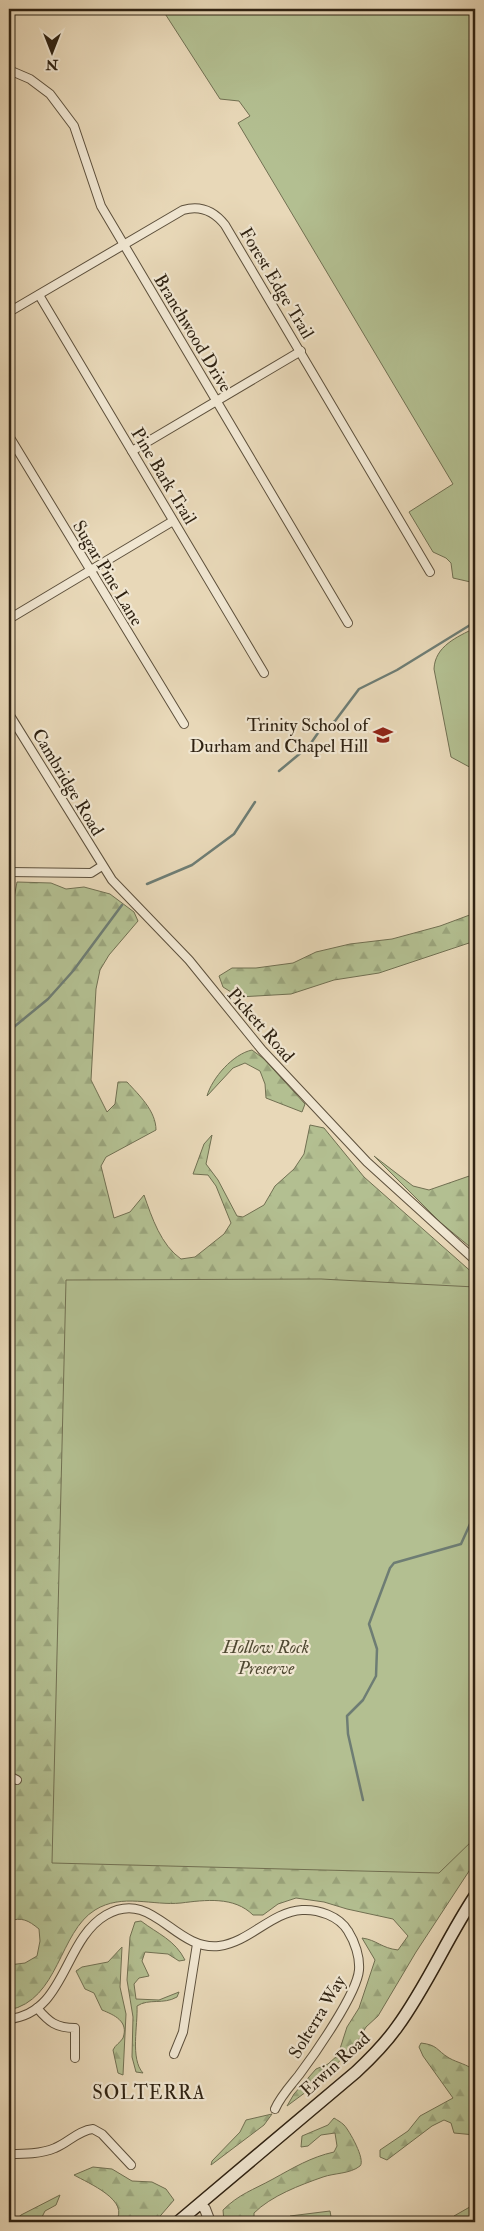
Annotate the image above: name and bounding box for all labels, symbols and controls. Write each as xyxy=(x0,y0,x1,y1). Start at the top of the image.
north arrow xyxy=(28,28,78,78)
text: N xyxy=(45,56,59,73)
street label: Forest Edge Trail xyxy=(234,223,319,344)
street label: Branchwood Drive xyxy=(148,270,237,397)
street label: Pine Bark Trail xyxy=(126,424,202,529)
street label: Sugar Pine Lane xyxy=(67,516,148,631)
place label: Trinity School of Durham and Chapel Hill xyxy=(190,714,371,758)
street label: Cambridge Road xyxy=(26,724,109,840)
school or university icon: Trinity School of Durham and Chapel Hill xyxy=(372,724,394,746)
street label: Pickett Road xyxy=(222,983,299,1067)
park label: Hollow Rock Preserve xyxy=(222,1636,309,1680)
street label: Solterra Way xyxy=(284,1971,352,2063)
street label: Erwin Road xyxy=(296,2027,375,2102)
district label: SOLTERRA xyxy=(92,2081,206,2105)

